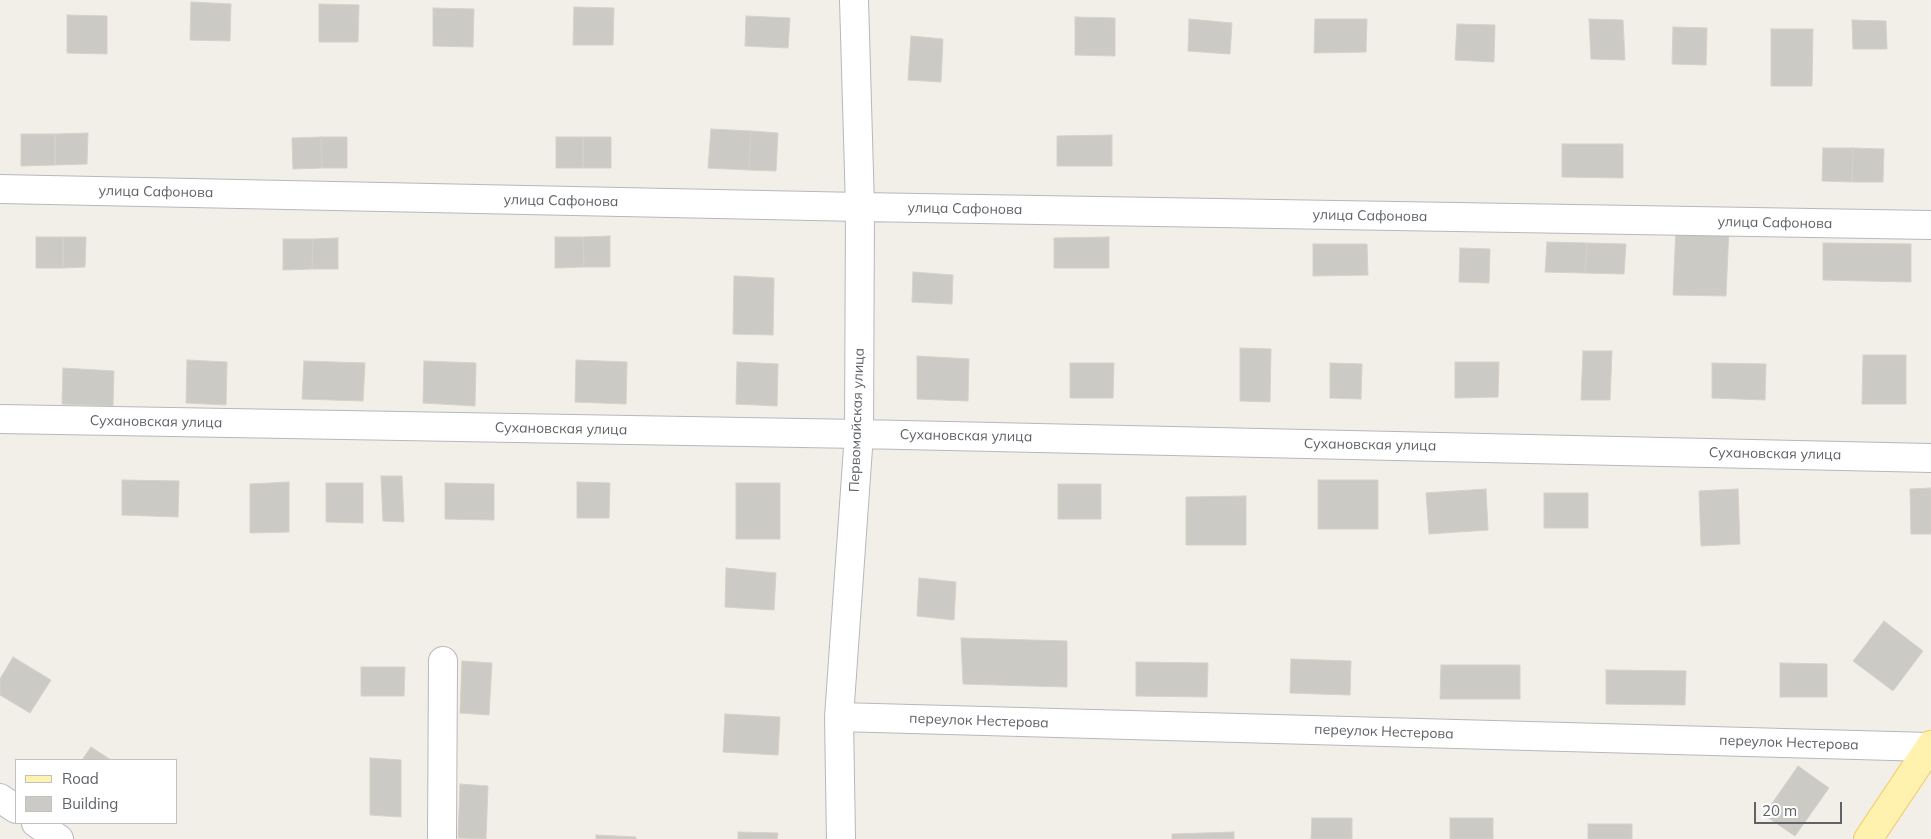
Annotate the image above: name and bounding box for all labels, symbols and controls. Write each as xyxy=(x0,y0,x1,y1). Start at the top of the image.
street label: улица Сафонова xyxy=(98,183,214,201)
street label: улица Сафонова xyxy=(503,192,619,210)
street label: улица Сафонова xyxy=(907,200,1023,218)
street label: улица Сафонова xyxy=(1312,207,1428,225)
street label: улица Сафонова xyxy=(1717,214,1833,232)
street label: Первомайская улица xyxy=(846,347,868,493)
street label: Сухановская улица xyxy=(90,412,222,432)
street label: Сухановская улица xyxy=(495,419,627,439)
street label: Сухановская улица xyxy=(900,426,1032,446)
street label: Сухановская улица xyxy=(1304,435,1436,455)
street label: Сухановская улица xyxy=(1709,444,1841,464)
street label: переулок Нестерова xyxy=(909,710,1049,732)
street label: переулок Нестерова xyxy=(1314,721,1454,743)
street label: переулок Нестерова xyxy=(1719,732,1859,754)
legend xyxy=(15,759,178,824)
text: Road xyxy=(62,769,99,788)
scale bar xyxy=(1756,792,1844,824)
text: Building xyxy=(62,794,118,813)
text: 20 m xyxy=(1762,801,1797,820)

